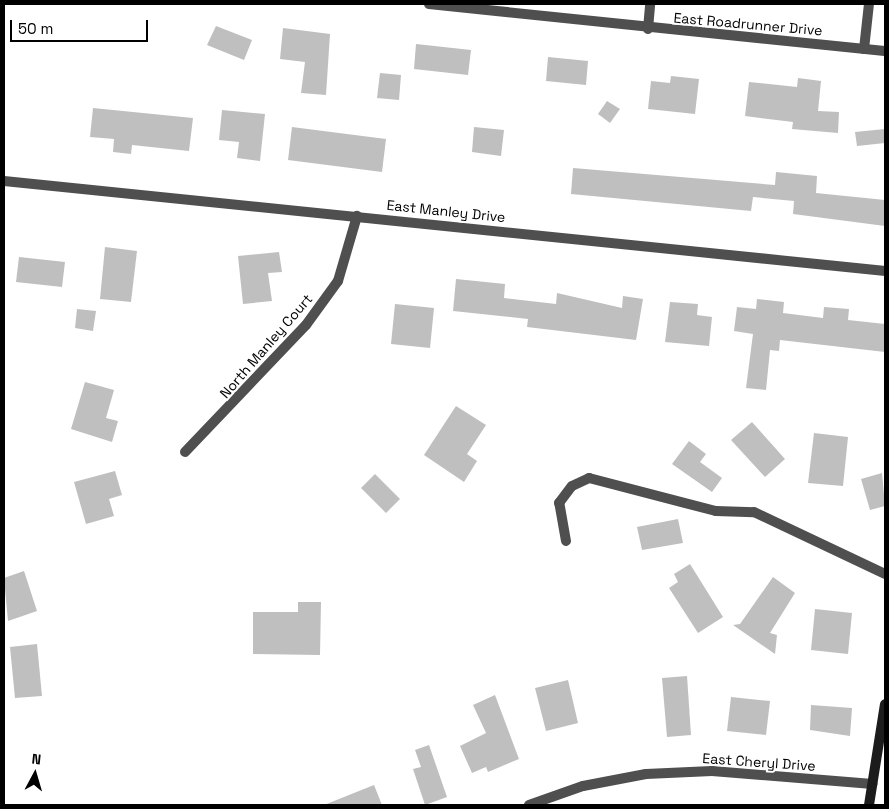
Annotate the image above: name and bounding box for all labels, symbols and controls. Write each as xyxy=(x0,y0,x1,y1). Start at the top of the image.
street label: East Roadrunner Drive xyxy=(673,9,823,39)
scale bar xyxy=(12,10,150,42)
text: 50 m xyxy=(18,19,53,38)
street label: East Manley Drive xyxy=(386,196,506,226)
street label: North Manley Court xyxy=(216,291,316,401)
north arrow xyxy=(10,749,60,799)
text: N xyxy=(31,750,42,769)
street label: East Cheryl Drive xyxy=(702,750,816,774)

